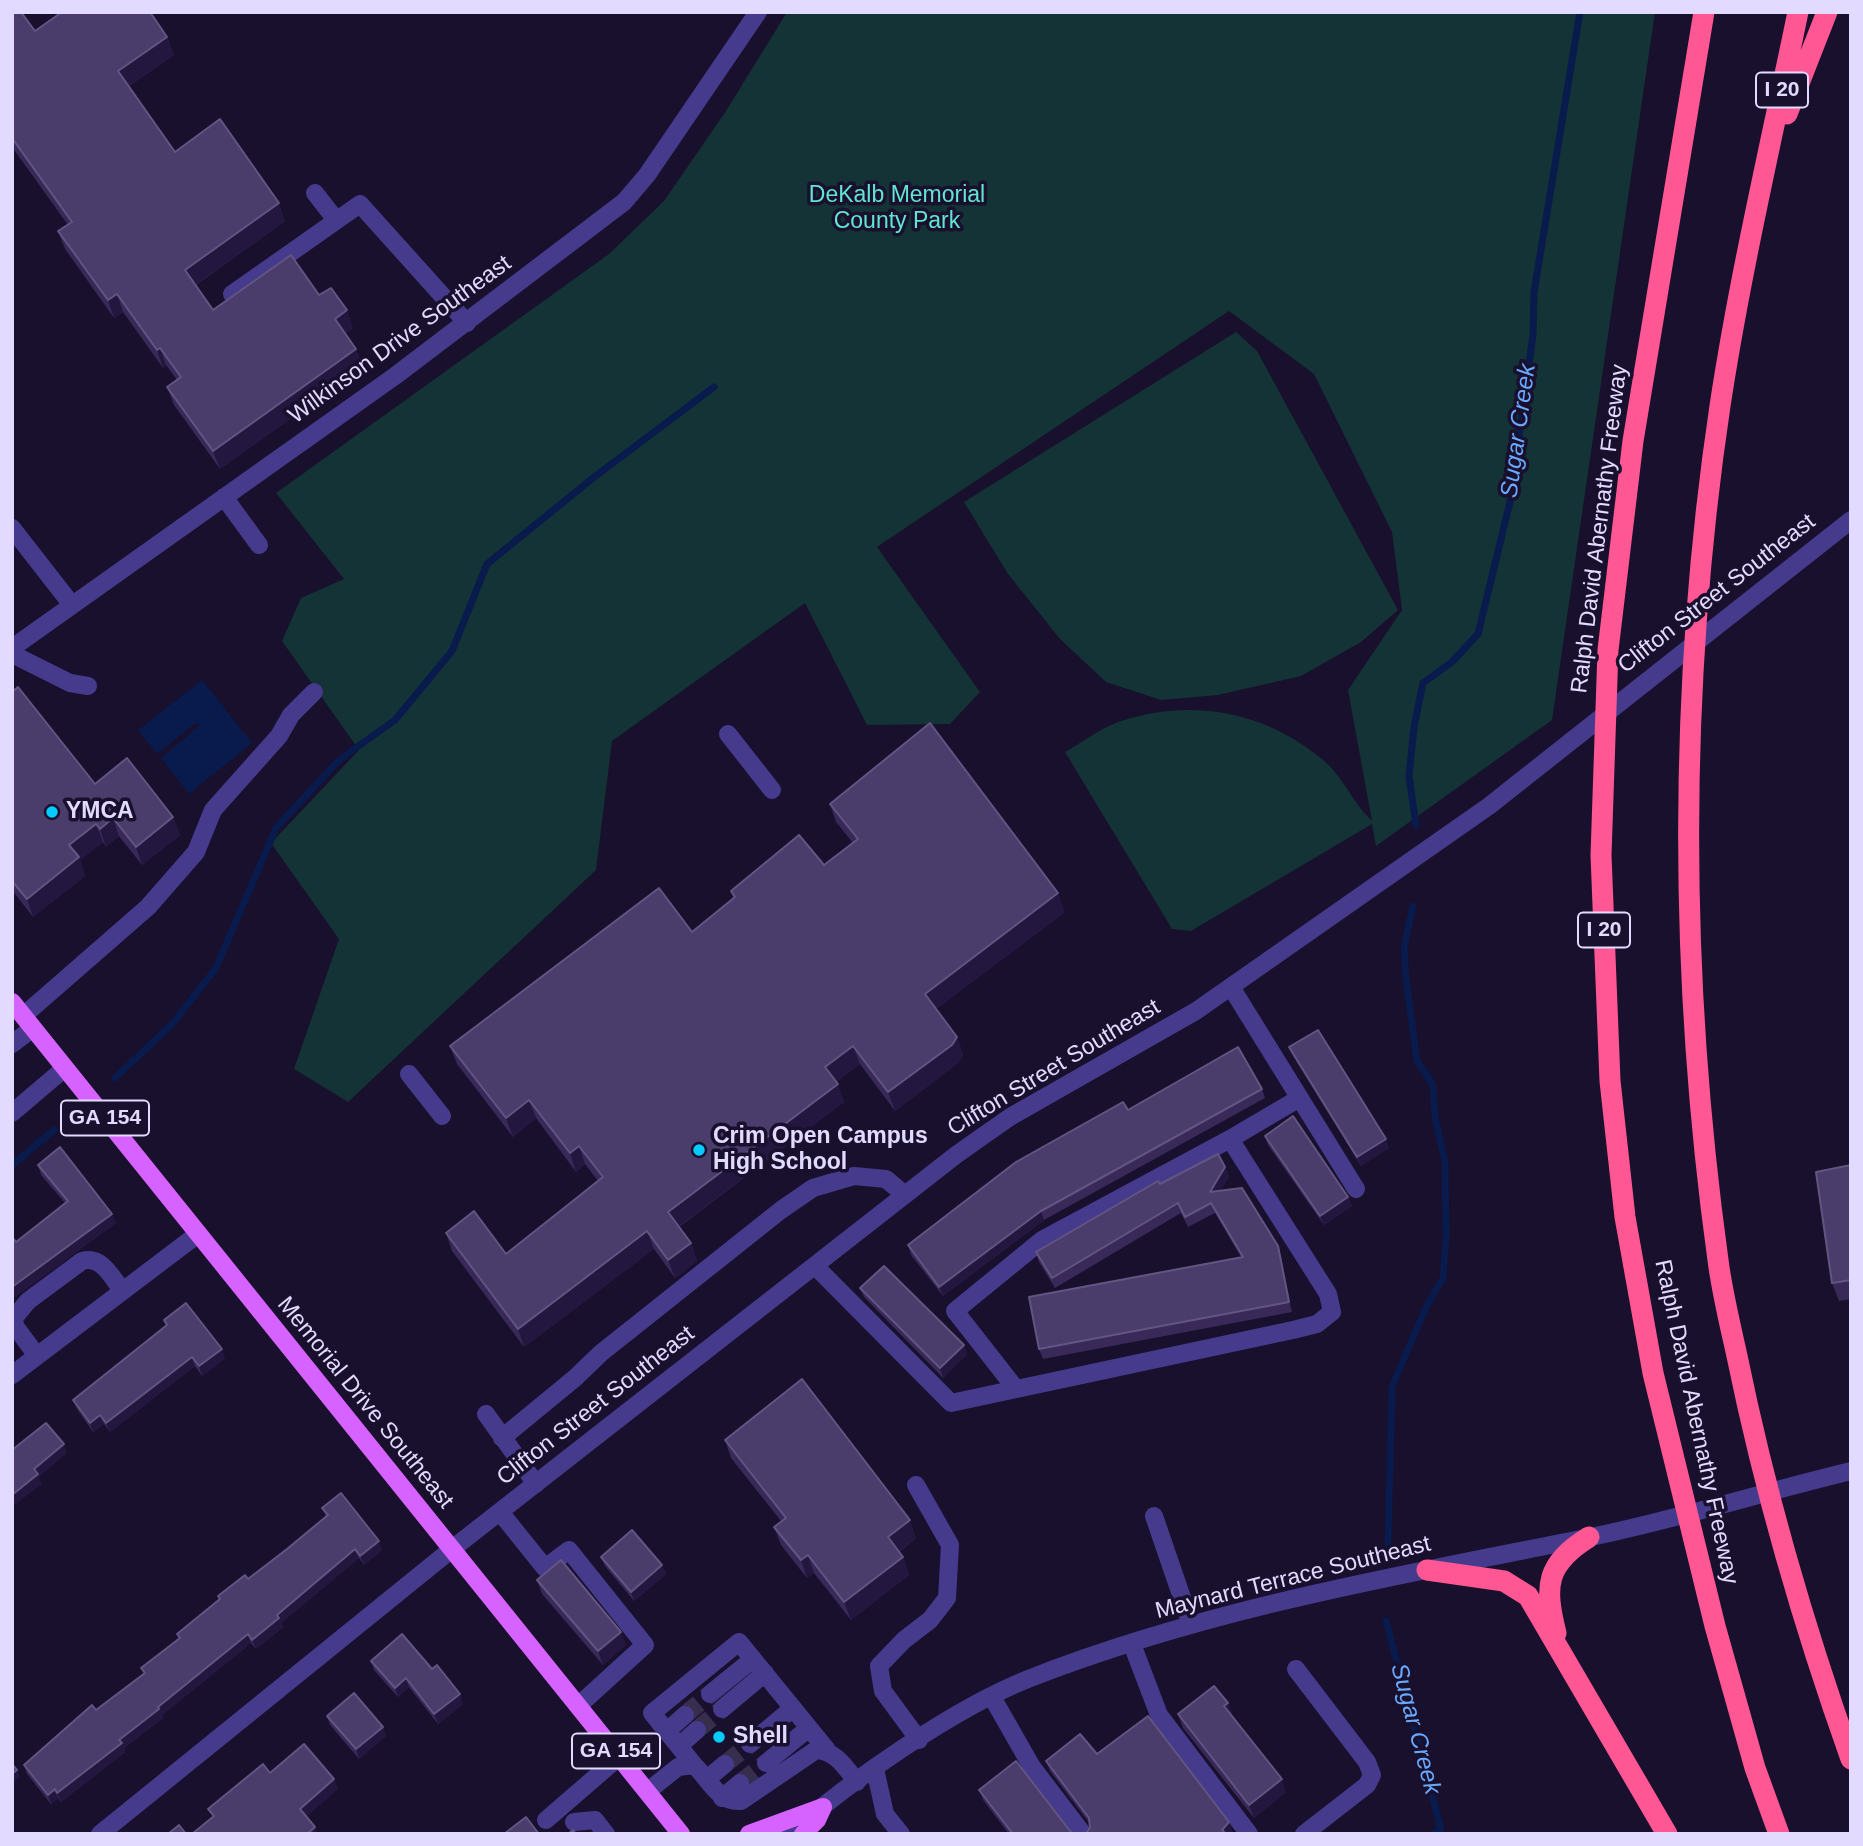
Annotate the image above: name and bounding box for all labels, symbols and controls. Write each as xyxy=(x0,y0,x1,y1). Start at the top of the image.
road number: I 20 xyxy=(1756,72,1808,108)
park label: DeKalb Memorial County Park xyxy=(809,182,985,236)
street label: Wilkinson Drive Southeast xyxy=(283,250,517,430)
water label: Sugar Creek xyxy=(1495,362,1543,500)
street label: Ralph David Abernathy Freeway xyxy=(1566,363,1634,695)
street label: Clifton Street Southeast xyxy=(1613,508,1821,680)
place label: YMCA xyxy=(66,798,134,826)
marker: YMCA xyxy=(44,804,60,820)
road number: I 20 xyxy=(1578,912,1630,948)
street label: Clifton Street Southeast xyxy=(943,994,1165,1142)
road number: GA 154 xyxy=(61,1100,149,1136)
place label: Crim Open Campus High School xyxy=(713,1123,928,1177)
marker: Crim Open Campus High School xyxy=(691,1142,707,1158)
street label: Ralph David Abernathy Freeway xyxy=(1648,1257,1744,1587)
street label: Memorial Drive Southeast xyxy=(271,1291,459,1515)
street label: Clifton Street Southeast xyxy=(492,1320,700,1492)
street label: Maynard Terrace Southeast xyxy=(1153,1530,1433,1626)
water label: Sugar Creek xyxy=(1384,1660,1446,1798)
place label: Shell xyxy=(733,1723,788,1751)
marker: Shell xyxy=(711,1729,727,1745)
road number: GA 154 xyxy=(572,1734,660,1768)

